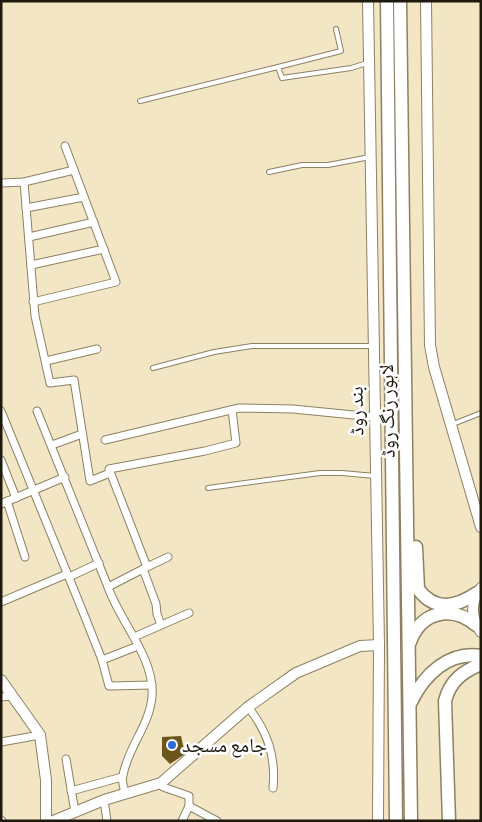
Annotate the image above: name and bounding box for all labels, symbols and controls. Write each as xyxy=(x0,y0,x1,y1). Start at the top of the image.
street label: لاہور رنگ روڈ xyxy=(377,364,399,458)
street label: بند روڈ xyxy=(347,386,368,436)
place label: جامع مسجد xyxy=(182,736,267,758)
marker: جامع مسجد xyxy=(166,739,178,751)

